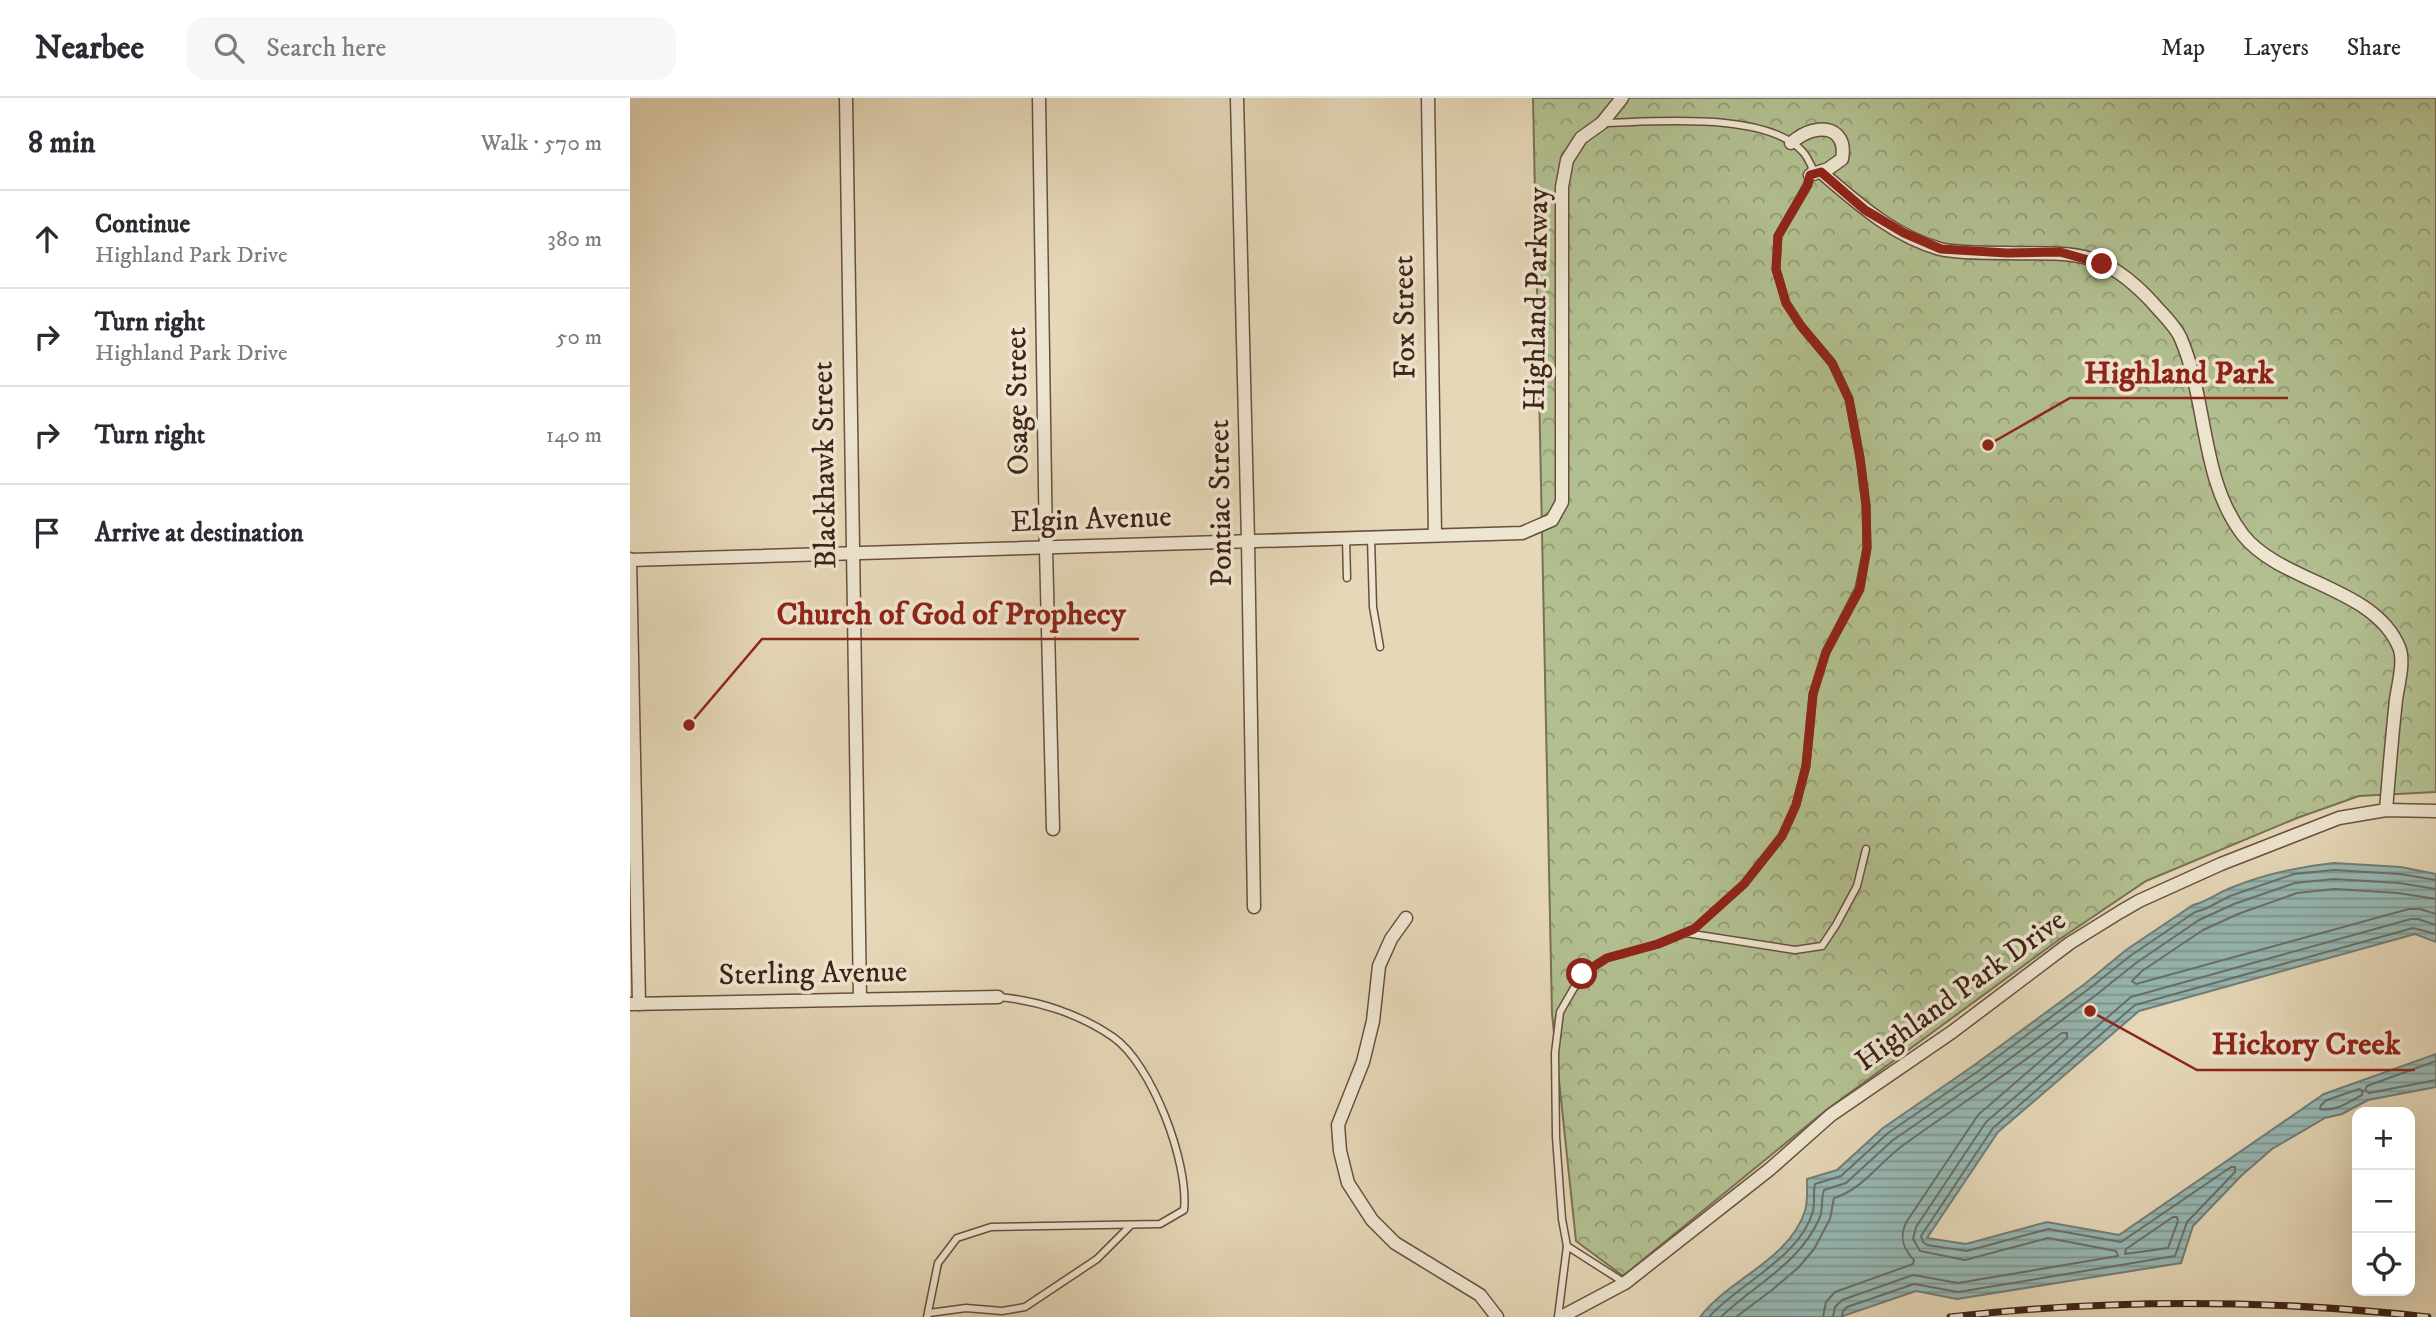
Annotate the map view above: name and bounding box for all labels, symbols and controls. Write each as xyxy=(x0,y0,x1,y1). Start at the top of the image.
search box xyxy=(186,17,676,80)
text: Nearbee xyxy=(35,28,144,69)
icon: search xyxy=(210,29,248,67)
text: Search here xyxy=(266,32,386,65)
text: Map xyxy=(2161,33,2205,63)
text: Layers xyxy=(2243,33,2309,63)
text: Share xyxy=(2347,33,2401,63)
text: 8 min xyxy=(28,125,95,162)
text: Walk · 570 m xyxy=(481,129,602,158)
street label: Highland Parkway xyxy=(1517,186,1557,411)
text: Continue xyxy=(95,208,190,241)
icon: ahead xyxy=(28,220,66,258)
text: 380 m xyxy=(547,225,602,254)
text: Highland Park Drive xyxy=(95,241,288,270)
route end xyxy=(2086,248,2117,279)
street label: Fox Street xyxy=(1385,255,1425,379)
text: Turn right xyxy=(95,306,205,339)
icon: right xyxy=(28,318,66,356)
text: 50 m xyxy=(556,323,602,352)
street label: Osage Street xyxy=(998,326,1038,476)
text: Highland Park Drive xyxy=(95,339,288,368)
callout: Highland Park xyxy=(2070,345,2288,398)
text: Highland Park xyxy=(2084,354,2275,394)
street label: Blackhawk Street xyxy=(805,361,845,569)
icon: right xyxy=(28,416,66,454)
text: Turn right xyxy=(95,419,205,452)
street label: Pontiac Street xyxy=(1201,419,1241,587)
text: 140 m xyxy=(546,421,602,450)
street label: Elgin Avenue xyxy=(1010,499,1172,541)
icon: arrive xyxy=(28,514,66,552)
text: Arrive at destination xyxy=(95,517,304,550)
callout: Church of God of Prophecy xyxy=(762,586,1139,639)
text: Church of God of Prophecy xyxy=(776,595,1126,635)
street label: Highland Park Drive xyxy=(1848,902,2074,1080)
street label: Sterling Avenue xyxy=(718,954,908,994)
route start xyxy=(1566,958,1597,989)
callout: Hickory Creek xyxy=(2197,1017,2415,1070)
text: Hickory Creek xyxy=(2211,1025,2402,1065)
map controls xyxy=(2352,1107,2415,1296)
button: + xyxy=(2352,1107,2415,1170)
button: − xyxy=(2352,1170,2415,1233)
button: locate xyxy=(2352,1233,2415,1296)

